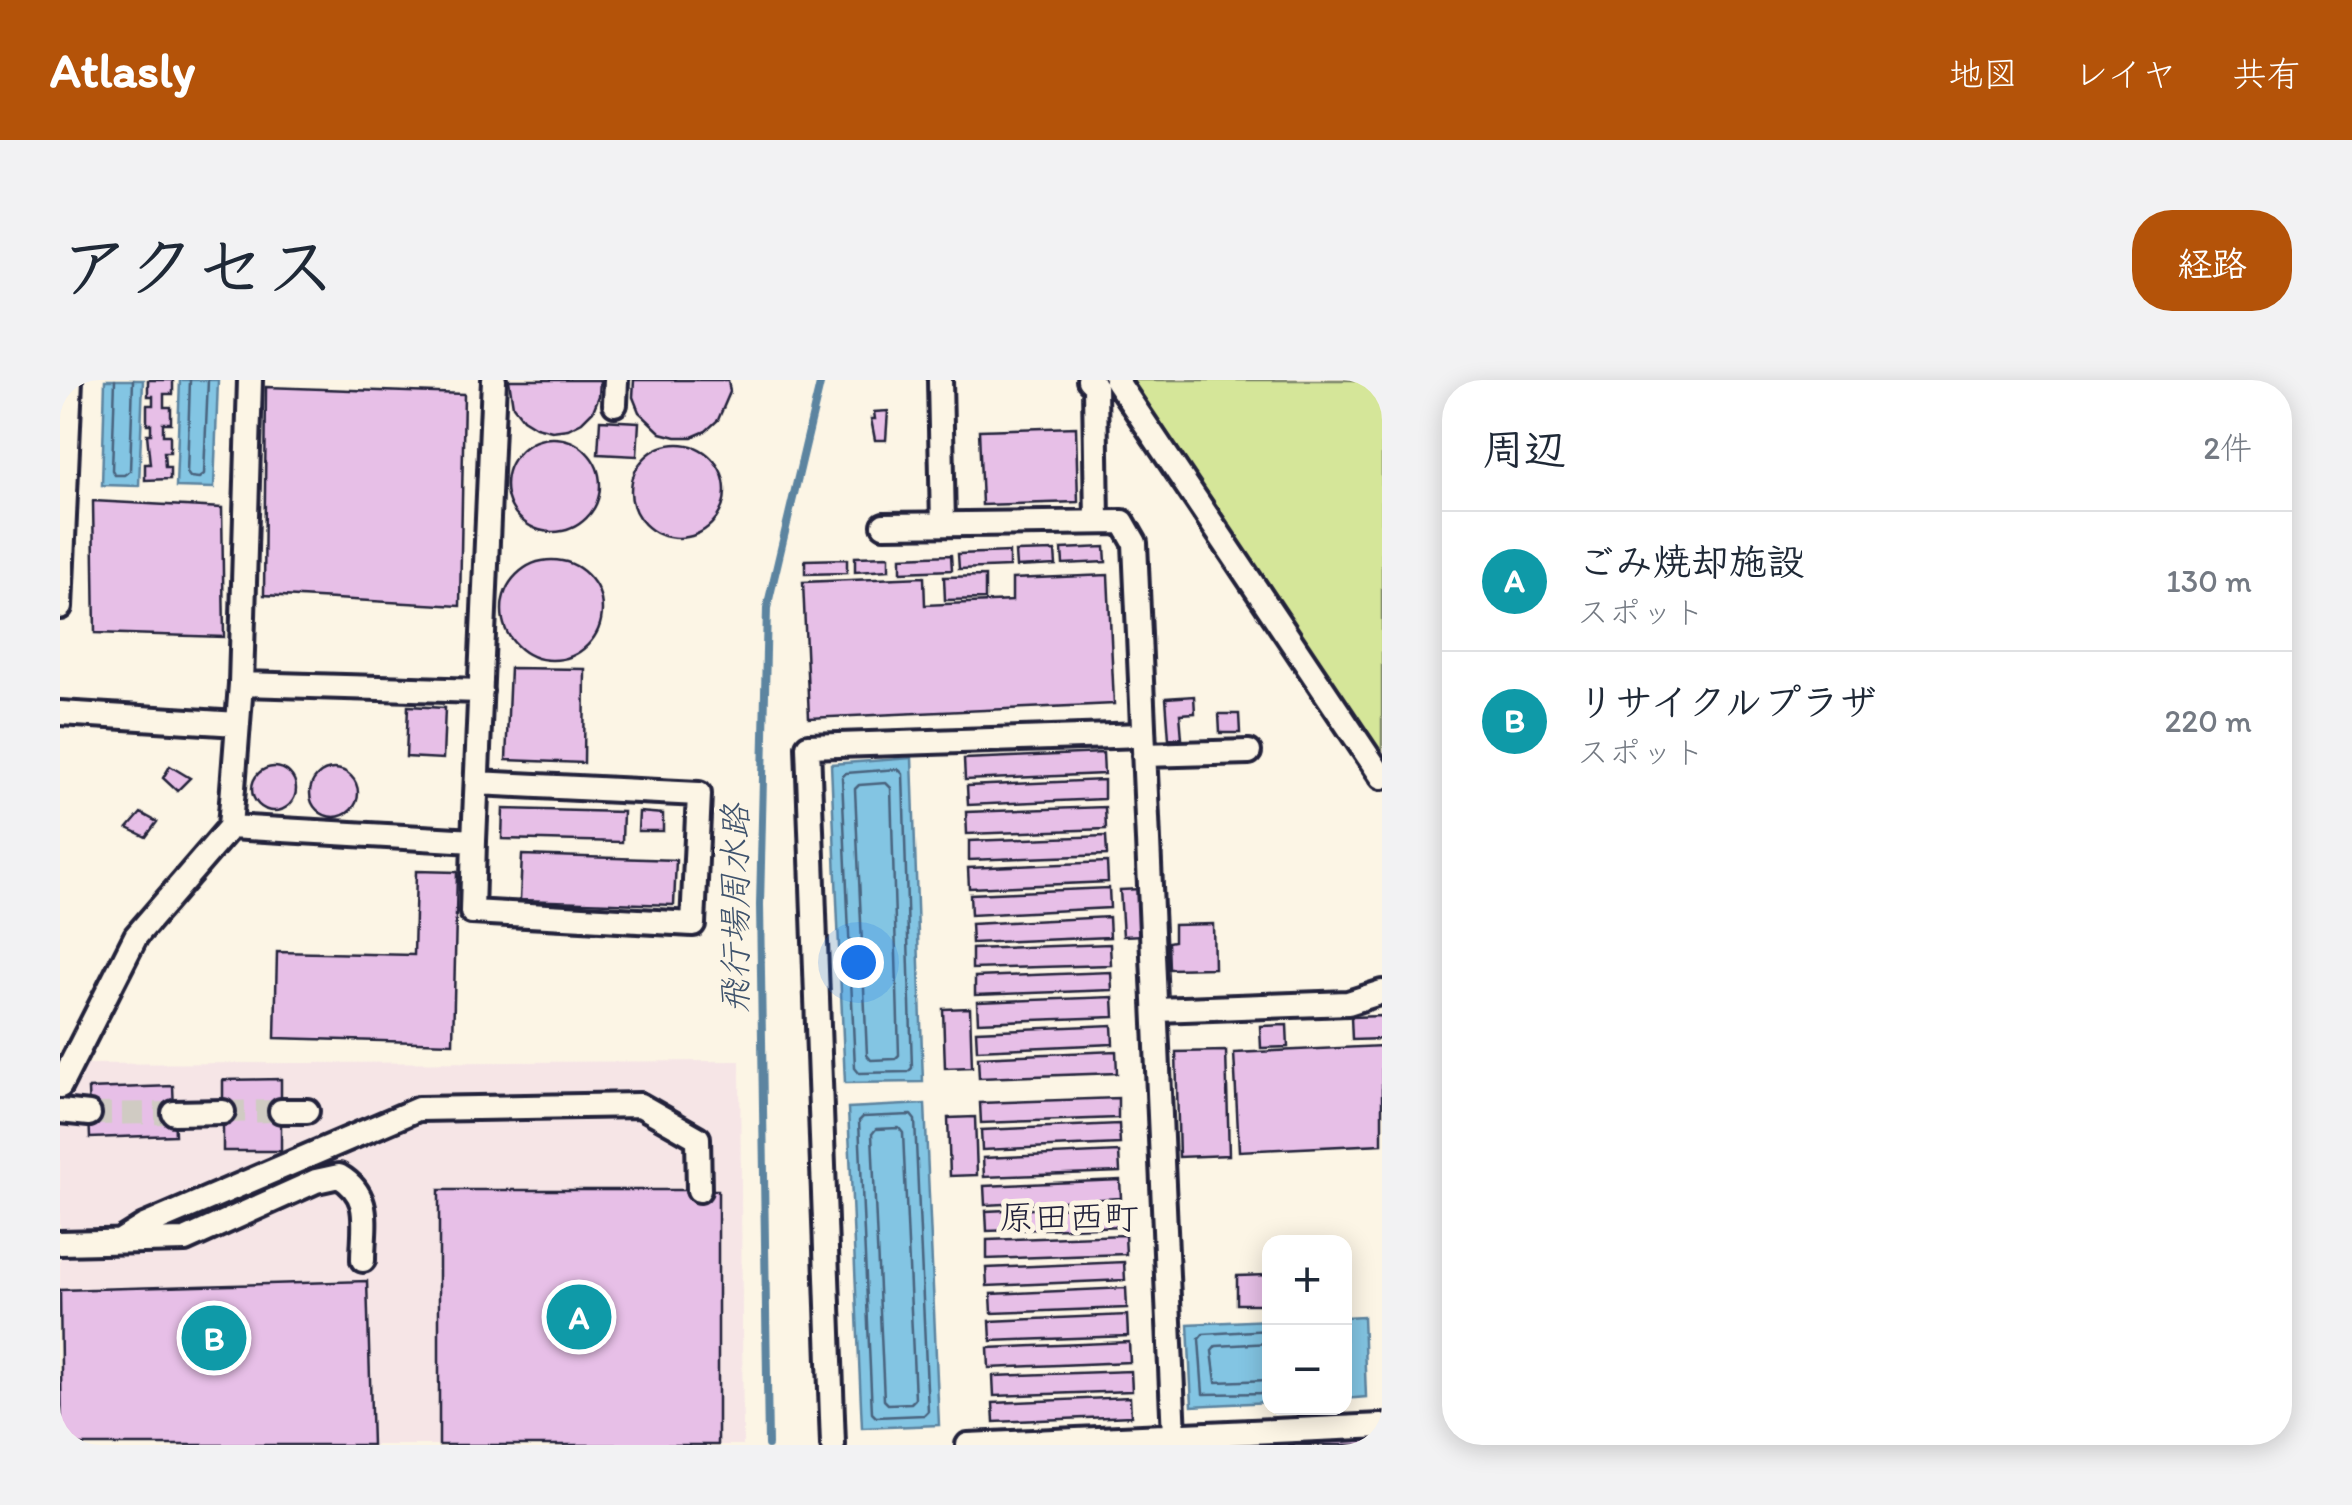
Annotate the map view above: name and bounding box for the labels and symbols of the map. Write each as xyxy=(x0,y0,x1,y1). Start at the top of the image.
water label: 飛行場周水路 xyxy=(714,802,756,1014)
your location xyxy=(833,937,884,988)
district label: 原田西町 xyxy=(999,1196,1139,1238)
pin: A xyxy=(546,1280,612,1354)
pin: B xyxy=(182,1300,246,1376)

